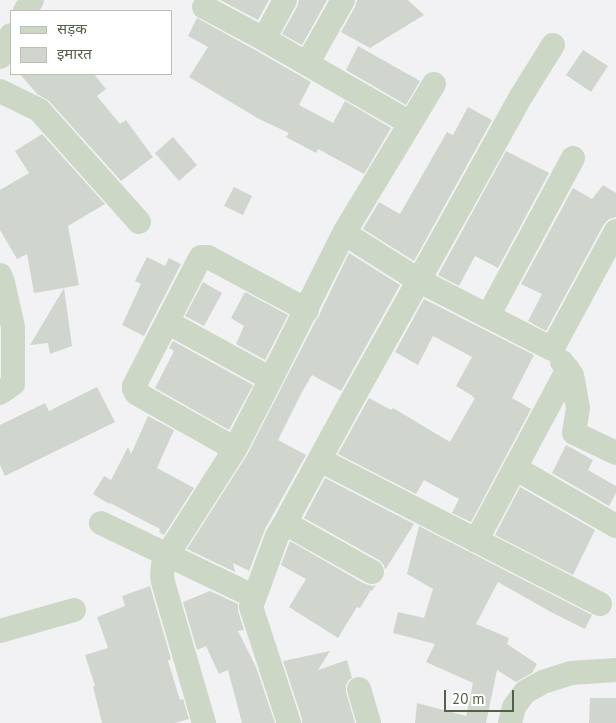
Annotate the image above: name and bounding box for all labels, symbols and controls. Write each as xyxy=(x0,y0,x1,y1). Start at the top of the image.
legend xyxy=(10,10,172,75)
text: सड़क xyxy=(57,19,87,38)
text: इमारत xyxy=(57,44,92,63)
scale bar xyxy=(446,680,516,712)
text: 20 m xyxy=(452,689,485,708)

